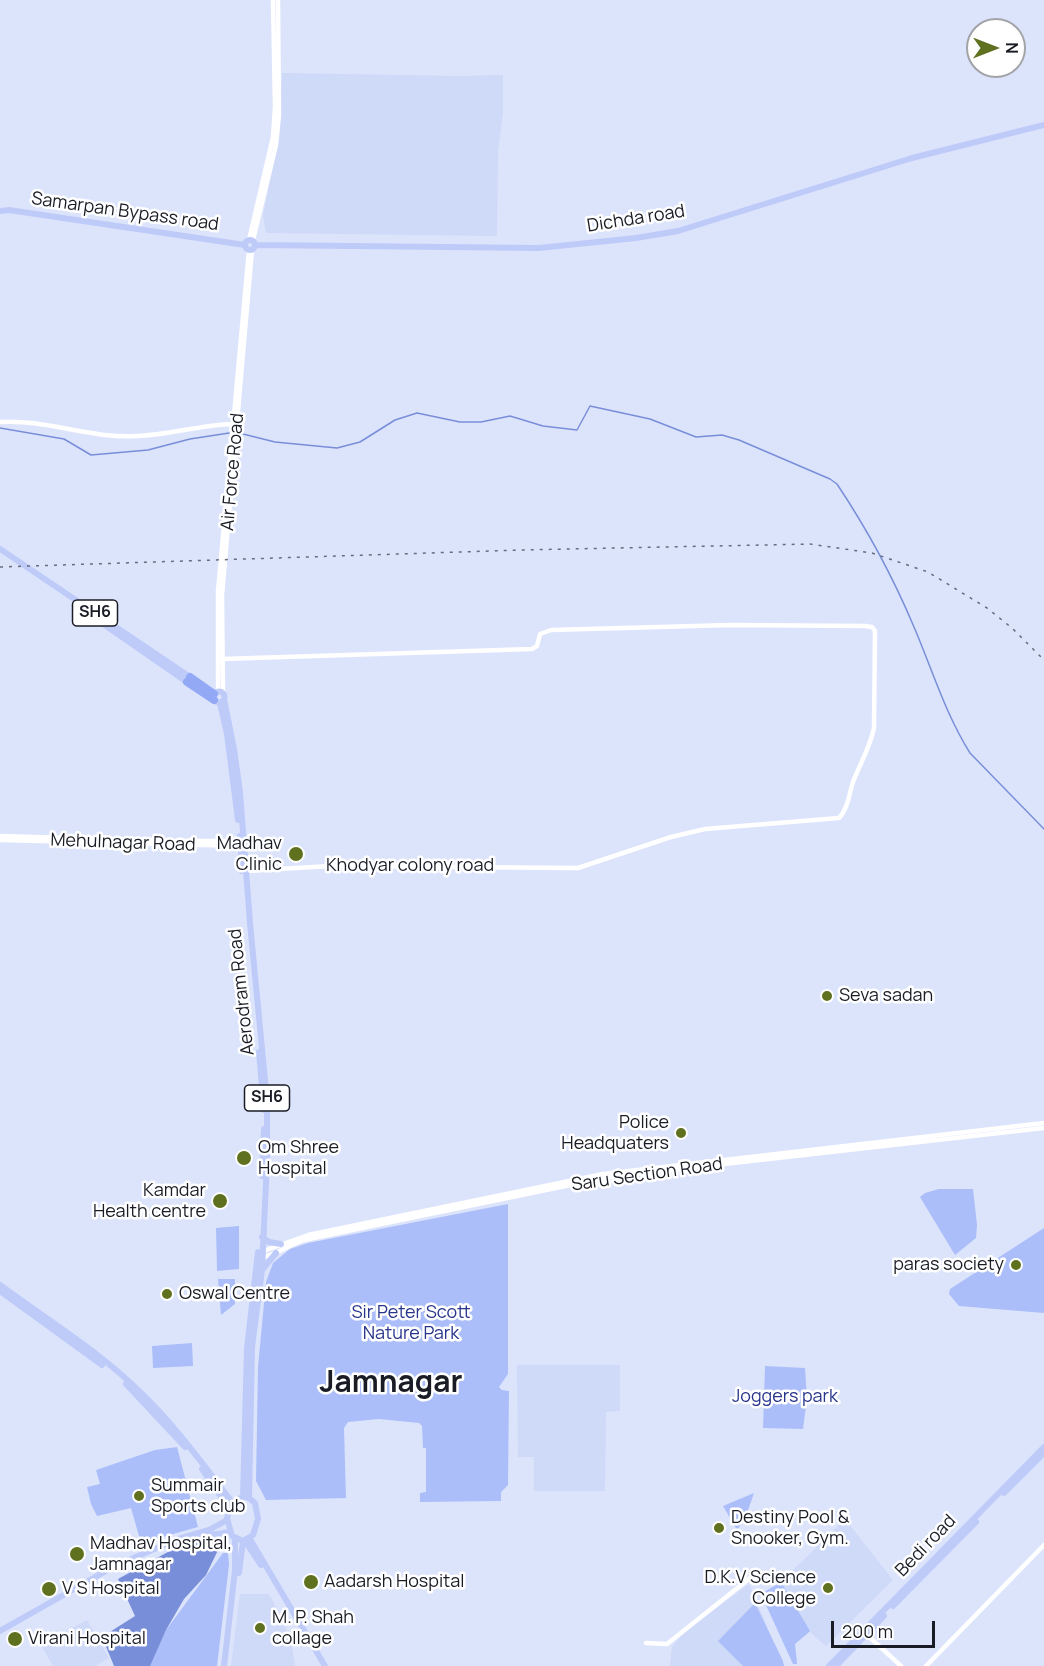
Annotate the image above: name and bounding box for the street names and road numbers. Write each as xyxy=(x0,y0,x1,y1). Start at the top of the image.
street label: Samarpan Bypass road xyxy=(30,188,220,236)
street label: Dichda road xyxy=(586,201,686,237)
street label: Air Force Road xyxy=(217,412,249,532)
road number: SH6 xyxy=(72,600,118,626)
street label: Mehulnagar Road xyxy=(50,830,196,856)
street label: Khodyar colony road xyxy=(326,855,494,877)
street label: Aerodram Road xyxy=(225,928,259,1056)
road number: SH6 xyxy=(244,1085,290,1111)
street label: Saru Section Road xyxy=(570,1154,724,1196)
street label: Bedi road xyxy=(891,1511,961,1581)

